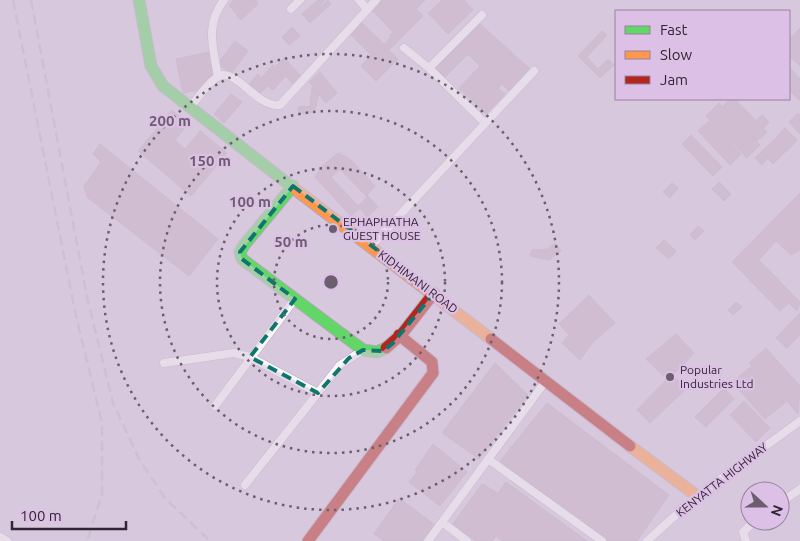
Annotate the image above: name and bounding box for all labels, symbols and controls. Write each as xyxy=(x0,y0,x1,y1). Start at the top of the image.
legend xyxy=(615,10,790,100)
text: Fast xyxy=(660,21,688,38)
text: Slow xyxy=(660,46,693,63)
text: Jam xyxy=(660,71,688,88)
text: 200 m xyxy=(149,112,191,129)
text: 150 m xyxy=(189,152,231,169)
text: 100 m xyxy=(229,193,271,210)
place label: EPHAPHATHA GUEST HOUSE xyxy=(343,215,421,242)
marker: EPHAPHATHA GUEST HOUSE xyxy=(327,223,339,235)
text: 50 m xyxy=(274,233,308,250)
street label: KIDHIMANI ROAD xyxy=(376,248,460,316)
centre of rings xyxy=(322,273,340,291)
place label: Popular Industries Ltd xyxy=(680,363,754,390)
marker: Popular Industries Ltd xyxy=(664,371,676,383)
street label: KENYATTA HIGHWAY xyxy=(674,440,770,519)
north arrow xyxy=(740,481,790,531)
scale bar xyxy=(12,498,126,530)
text: N xyxy=(768,503,786,518)
text: 100 m xyxy=(20,507,62,524)

